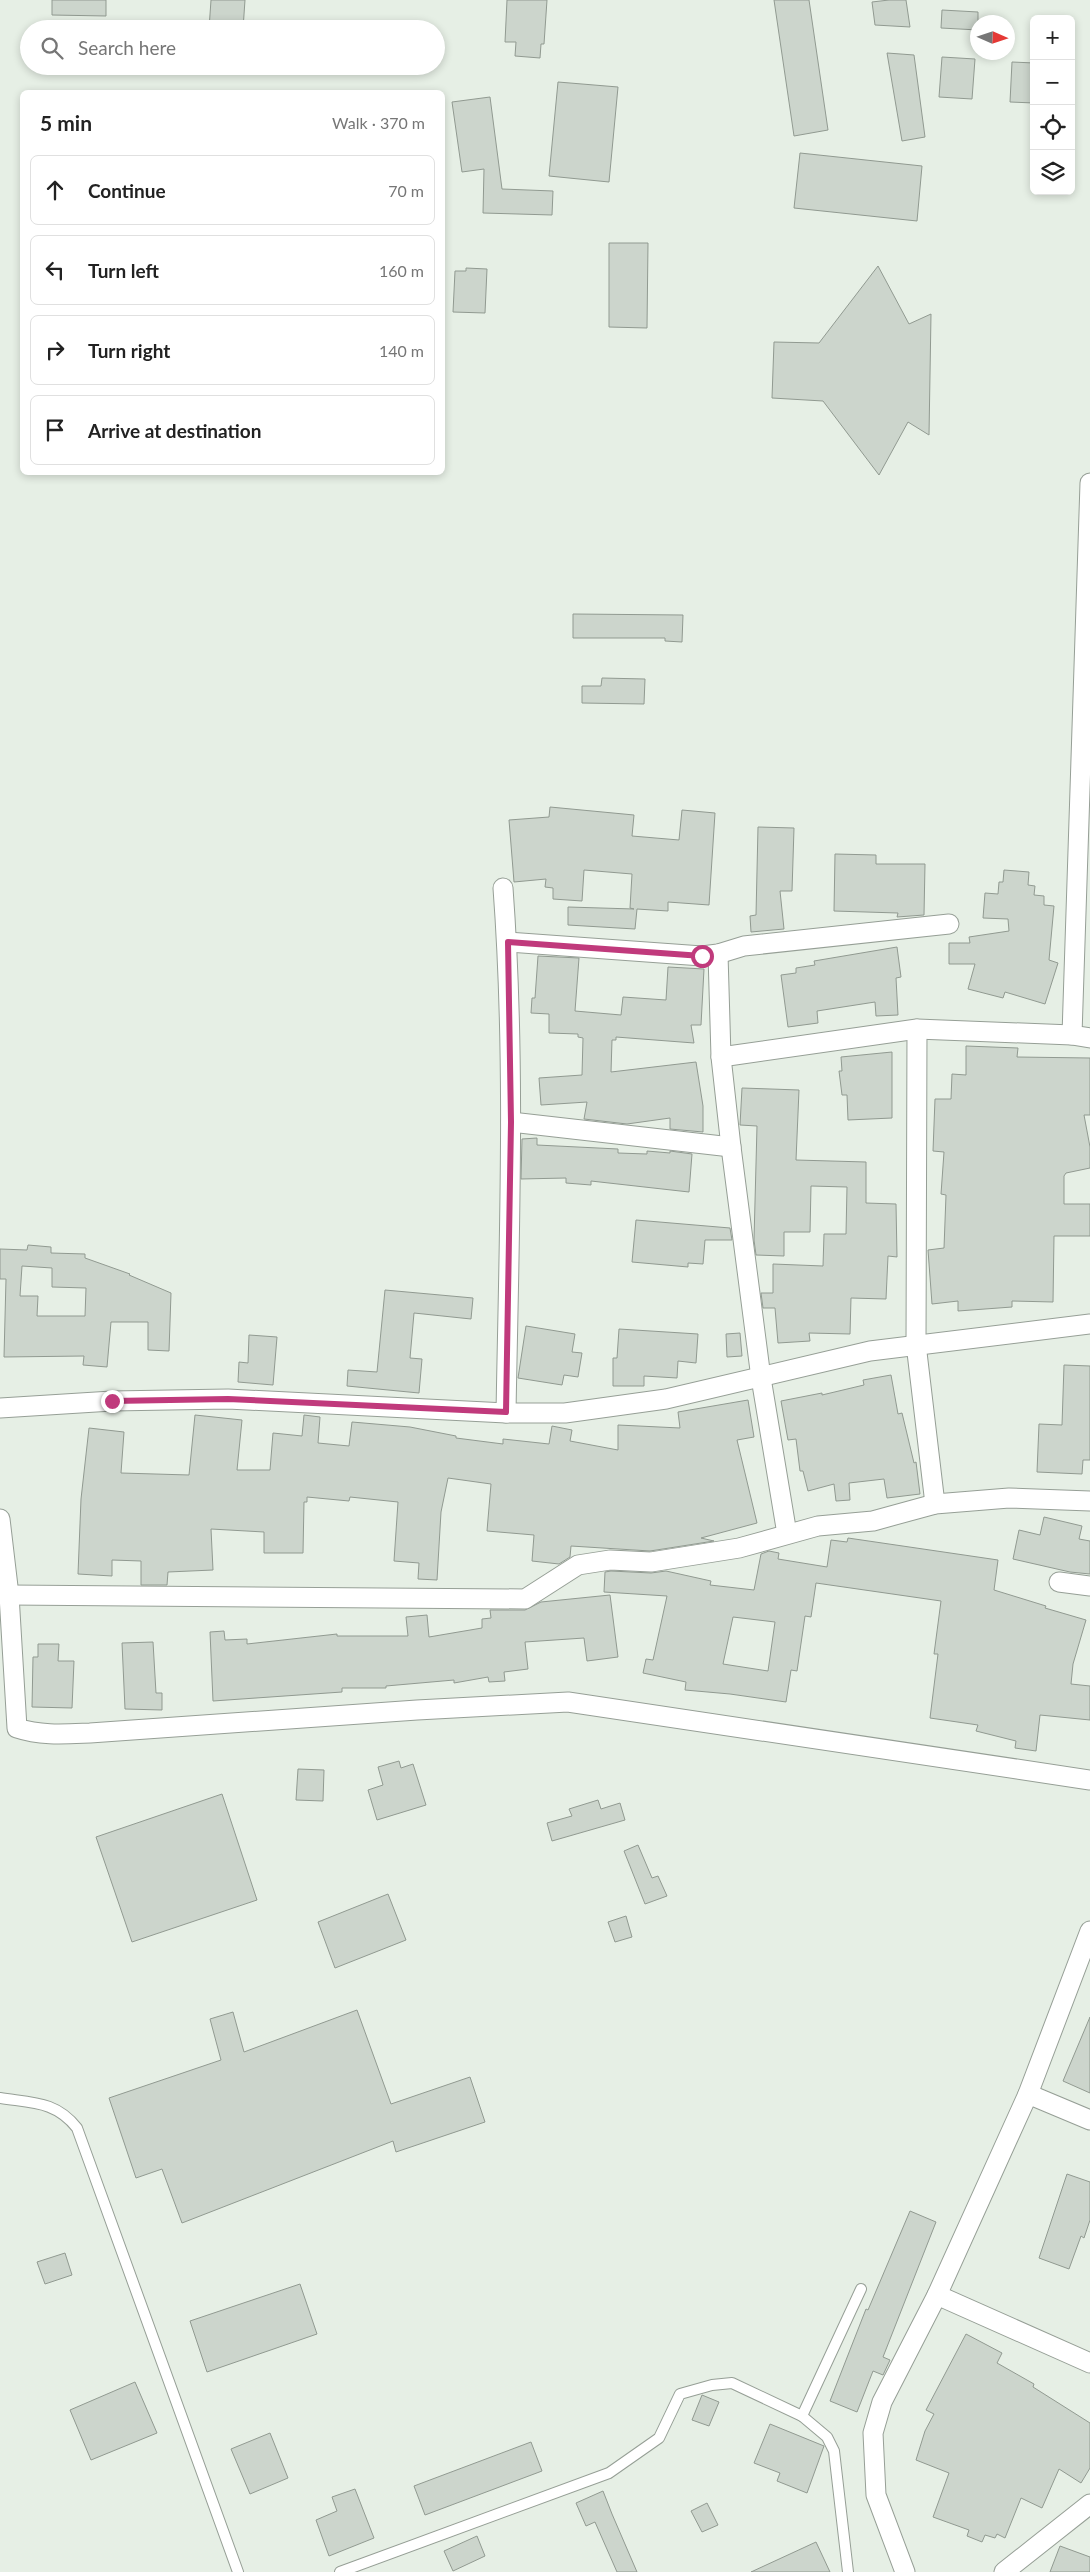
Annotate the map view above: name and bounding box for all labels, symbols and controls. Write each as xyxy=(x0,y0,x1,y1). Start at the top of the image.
north arrow xyxy=(970,15,1015,60)
map controls xyxy=(1030,15,1075,195)
button: + xyxy=(1030,15,1075,60)
search box xyxy=(20,20,445,75)
icon: search xyxy=(38,34,66,62)
text: Search here xyxy=(78,36,176,59)
button: − xyxy=(1030,60,1075,105)
button: locate xyxy=(1030,105,1075,150)
text: 5 min xyxy=(40,110,92,135)
text: Walk · 370 m xyxy=(332,113,425,132)
button: layers xyxy=(1030,150,1075,195)
icon: ahead xyxy=(41,176,69,204)
text: Continue xyxy=(88,179,166,202)
text: 70 m xyxy=(388,181,424,200)
icon: left xyxy=(41,256,69,284)
text: Turn left xyxy=(88,259,159,282)
text: 160 m xyxy=(379,261,424,280)
icon: right xyxy=(41,336,69,364)
text: Turn right xyxy=(88,339,170,362)
text: 140 m xyxy=(379,341,424,360)
icon: arrive xyxy=(41,416,69,444)
text: Arrive at destination xyxy=(88,419,261,442)
route start xyxy=(691,945,714,968)
route end xyxy=(101,1390,124,1413)

